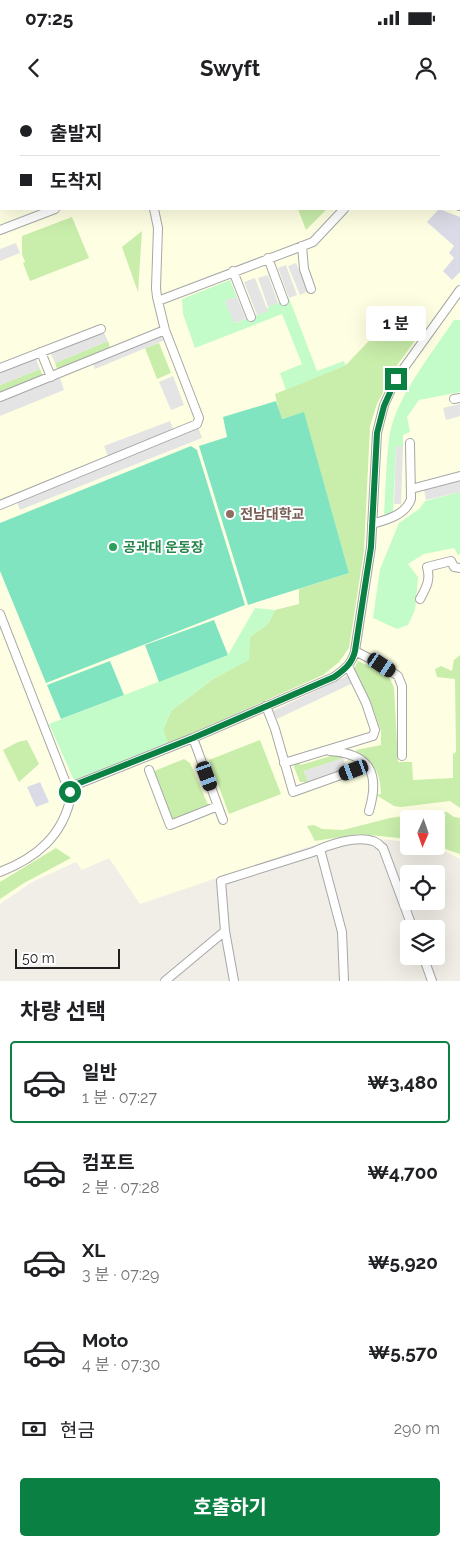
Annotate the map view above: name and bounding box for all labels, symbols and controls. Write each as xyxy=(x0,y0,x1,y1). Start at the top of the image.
text: 07:25 xyxy=(25,7,73,29)
icon: back xyxy=(20,54,48,82)
icon: person xyxy=(412,54,440,82)
text: Swyft xyxy=(200,55,260,81)
text: 출발지 xyxy=(50,122,102,144)
text: 도착지 xyxy=(50,170,102,192)
callout: 1 분 xyxy=(366,306,426,342)
text: 1 분 xyxy=(383,314,409,333)
route end xyxy=(385,368,407,390)
place label: 전남대학교 xyxy=(240,506,305,522)
marker: 전남대학교 xyxy=(224,508,236,520)
place label: 공과대 운동장 xyxy=(123,539,204,555)
marker: 공과대 운동장 xyxy=(107,541,119,553)
car xyxy=(365,650,398,680)
car xyxy=(337,758,370,782)
car xyxy=(194,759,219,793)
route start xyxy=(59,781,81,803)
north arrow xyxy=(400,810,445,855)
map controls xyxy=(400,810,445,965)
button: locate xyxy=(400,865,445,910)
button: layers xyxy=(400,920,445,965)
scale bar xyxy=(15,946,120,969)
text: 50 m xyxy=(22,950,55,966)
text: 차량 선택 xyxy=(20,998,106,1024)
icon: car xyxy=(22,1060,67,1105)
text: 일반 xyxy=(82,1061,117,1083)
text: ₩3,480 xyxy=(367,1071,438,1093)
text: 1 분 · 07:27 xyxy=(82,1088,157,1107)
icon: car xyxy=(22,1150,67,1195)
text: 컴포트 xyxy=(82,1151,134,1173)
text: ₩4,700 xyxy=(367,1161,438,1183)
text: 2 분 · 07:28 xyxy=(82,1178,159,1197)
text: XL xyxy=(82,1239,105,1261)
icon: car xyxy=(22,1240,67,1285)
text: ₩5,920 xyxy=(368,1251,438,1273)
text: 3 분 · 07:29 xyxy=(82,1265,159,1284)
text: Moto xyxy=(82,1329,128,1351)
icon: car xyxy=(22,1330,67,1375)
text: ₩5,570 xyxy=(368,1341,438,1363)
text: 4 분 · 07:30 xyxy=(82,1355,160,1374)
icon: cash xyxy=(20,1415,48,1443)
text: 현금 xyxy=(60,1419,95,1441)
text: 290 m xyxy=(394,1419,440,1438)
button: 호출하기 xyxy=(20,1478,440,1536)

